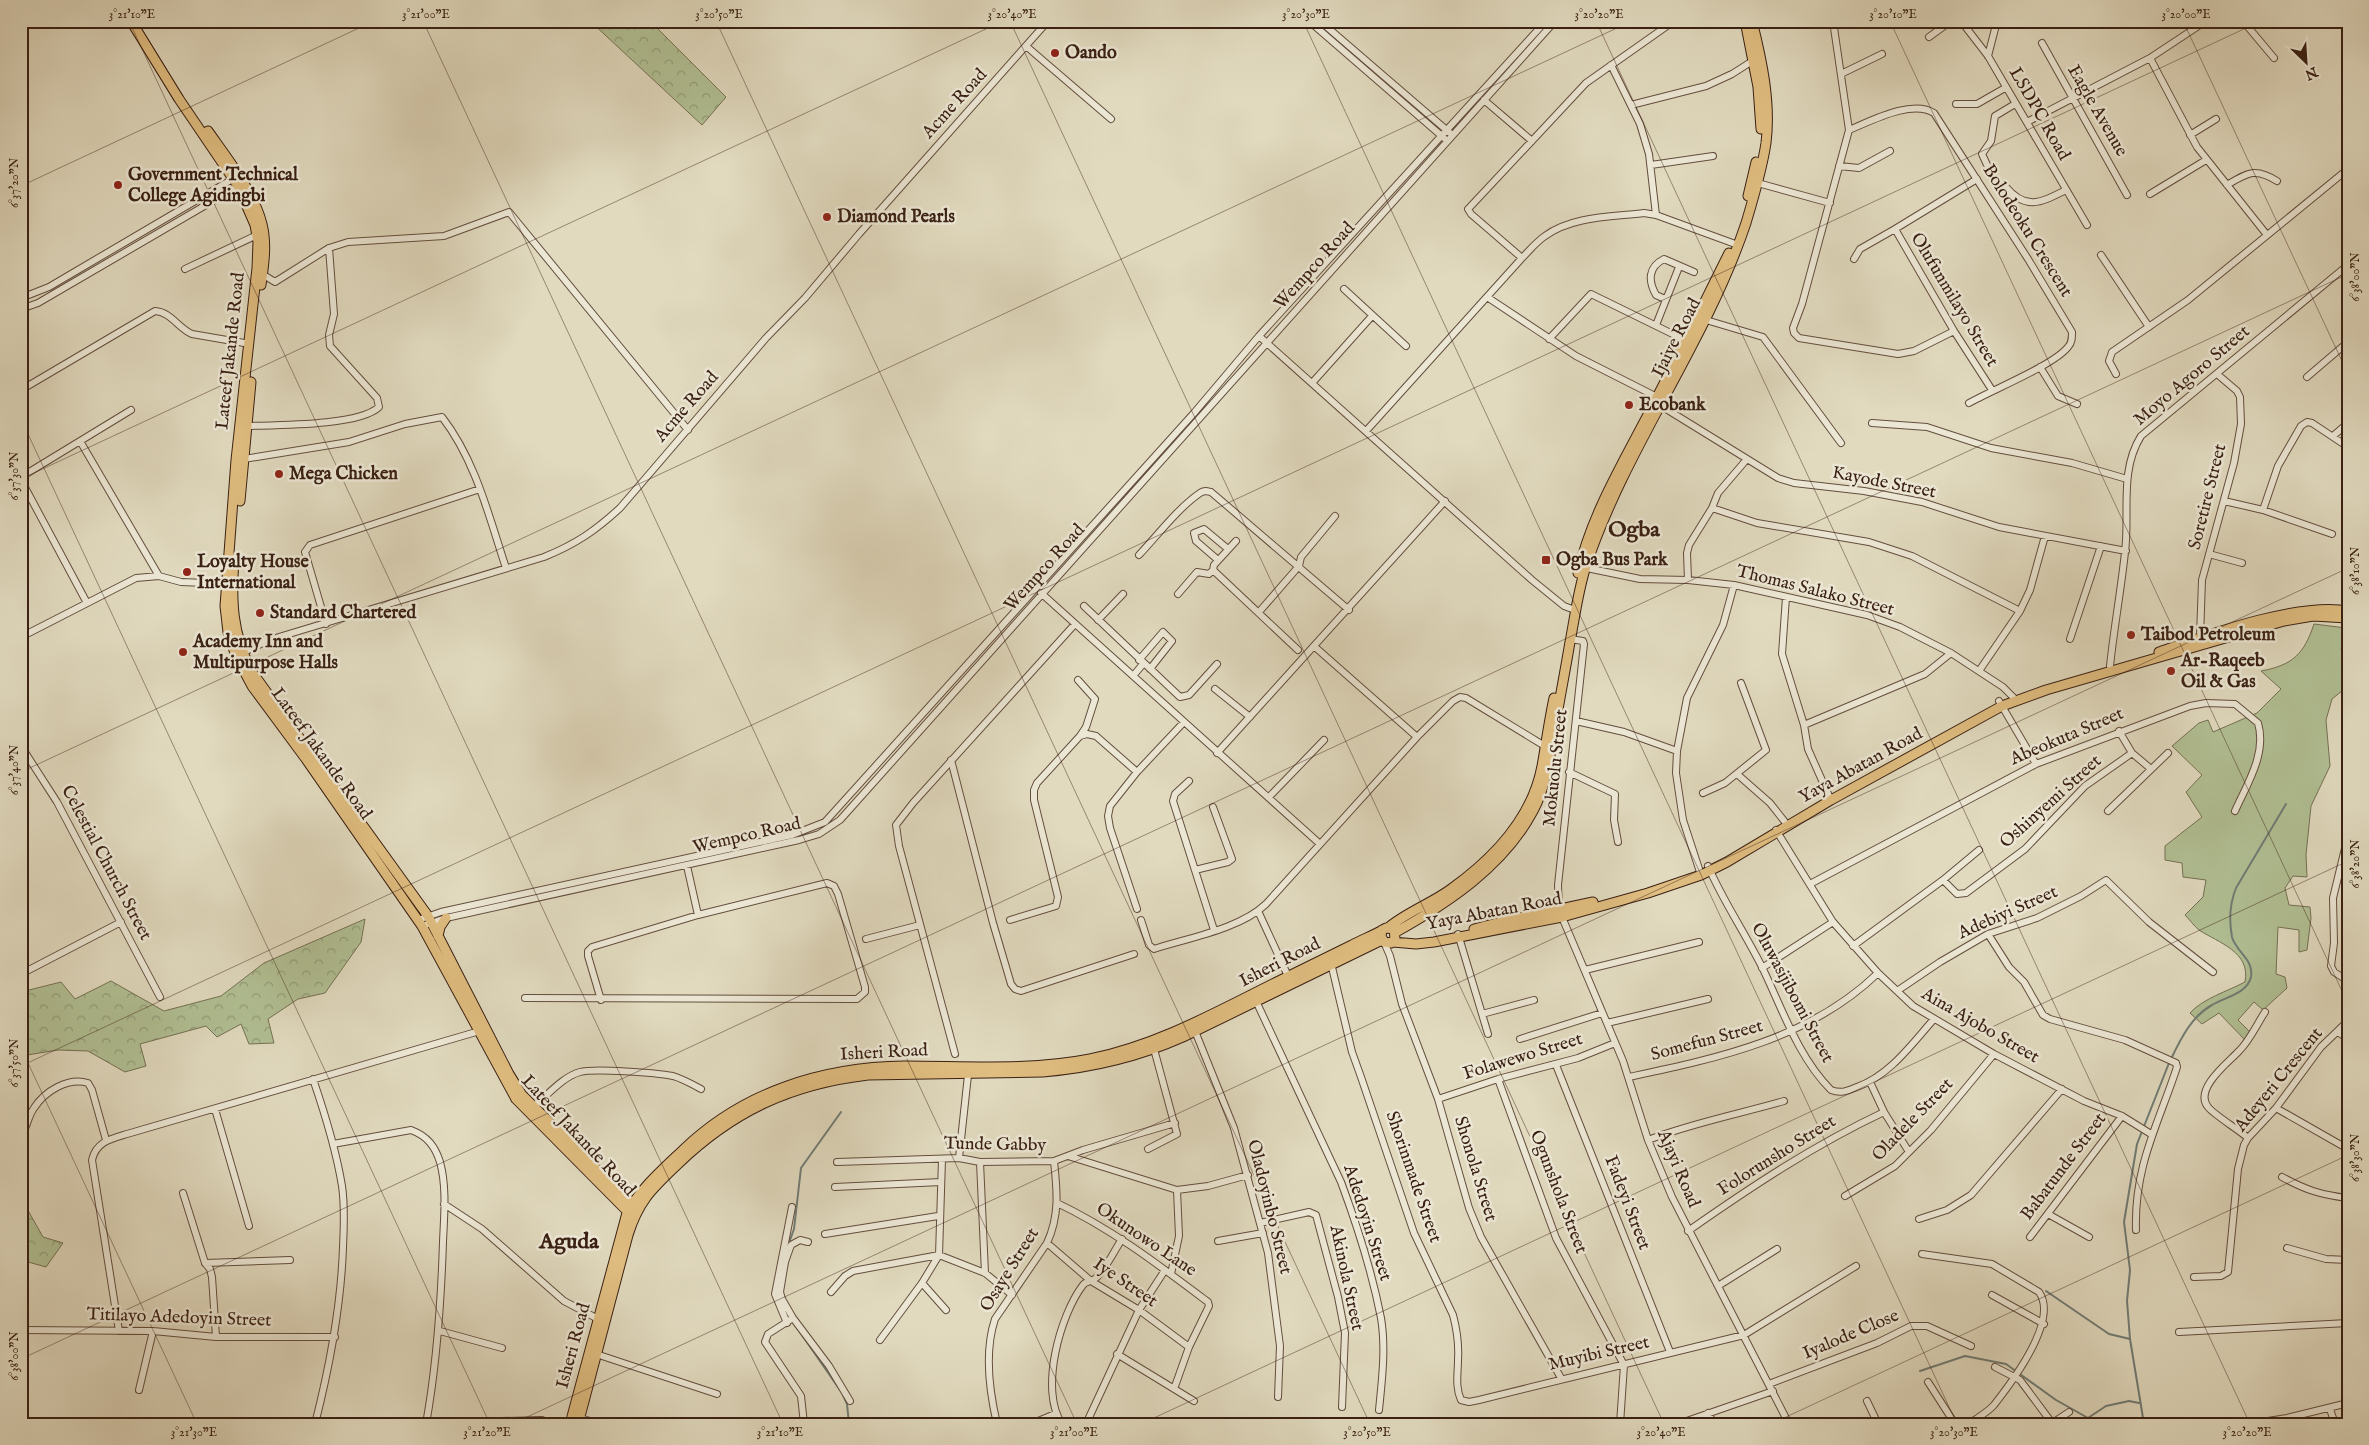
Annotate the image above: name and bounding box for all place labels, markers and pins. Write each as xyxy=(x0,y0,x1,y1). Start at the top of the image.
place label: Oando xyxy=(1065,42,1117,65)
marker: Oando xyxy=(1049,47,1061,59)
place label: Government Technical College Agidingbi xyxy=(128,164,299,208)
marker: Government Technical College Agidingbi xyxy=(112,179,124,191)
place label: Diamond Pearls xyxy=(837,206,955,229)
marker: Diamond Pearls xyxy=(821,211,833,223)
place label: Ecobank xyxy=(1639,394,1707,417)
marker: Ecobank xyxy=(1623,399,1635,411)
place label: Mega Chicken xyxy=(289,463,398,486)
marker: Mega Chicken xyxy=(273,468,285,480)
place label: Ogba Bus Park xyxy=(1556,549,1669,572)
place label: Loyalty House International xyxy=(197,551,309,595)
marker: Ogba Bus Park xyxy=(1540,554,1552,566)
marker: Loyalty House International xyxy=(181,566,193,578)
place label: Standard Chartered xyxy=(270,602,416,625)
marker: Standard Chartered xyxy=(254,607,266,619)
place label: Taibod Petroleum xyxy=(2140,624,2275,647)
marker: Taibod Petroleum xyxy=(2125,629,2137,641)
place label: Academy Inn and Multipurpose Halls xyxy=(192,631,339,675)
marker: Academy Inn and Multipurpose Halls xyxy=(177,646,189,658)
place label: Ar-Raqeeb Oil & Gas xyxy=(2180,650,2265,694)
marker: Ar-Raqeeb Oil & Gas xyxy=(2165,665,2177,677)

